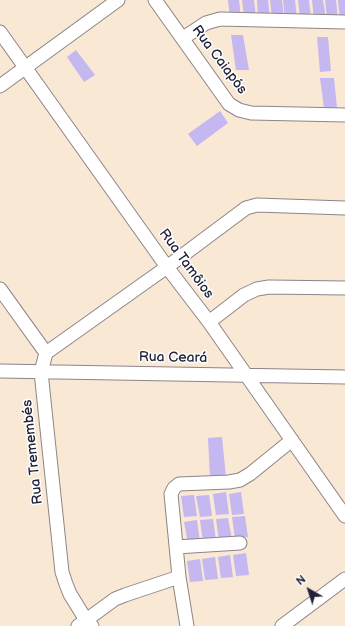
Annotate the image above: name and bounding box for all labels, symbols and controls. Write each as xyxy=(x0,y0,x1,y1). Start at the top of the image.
street label: Rua Caiapós xyxy=(188,22,250,98)
street label: Rua Tamôios xyxy=(155,226,217,302)
street label: Rua Ceará xyxy=(139,349,207,367)
street label: Rua Tremembés xyxy=(19,399,47,505)
north arrow xyxy=(289,570,329,610)
text: N xyxy=(294,573,308,588)

